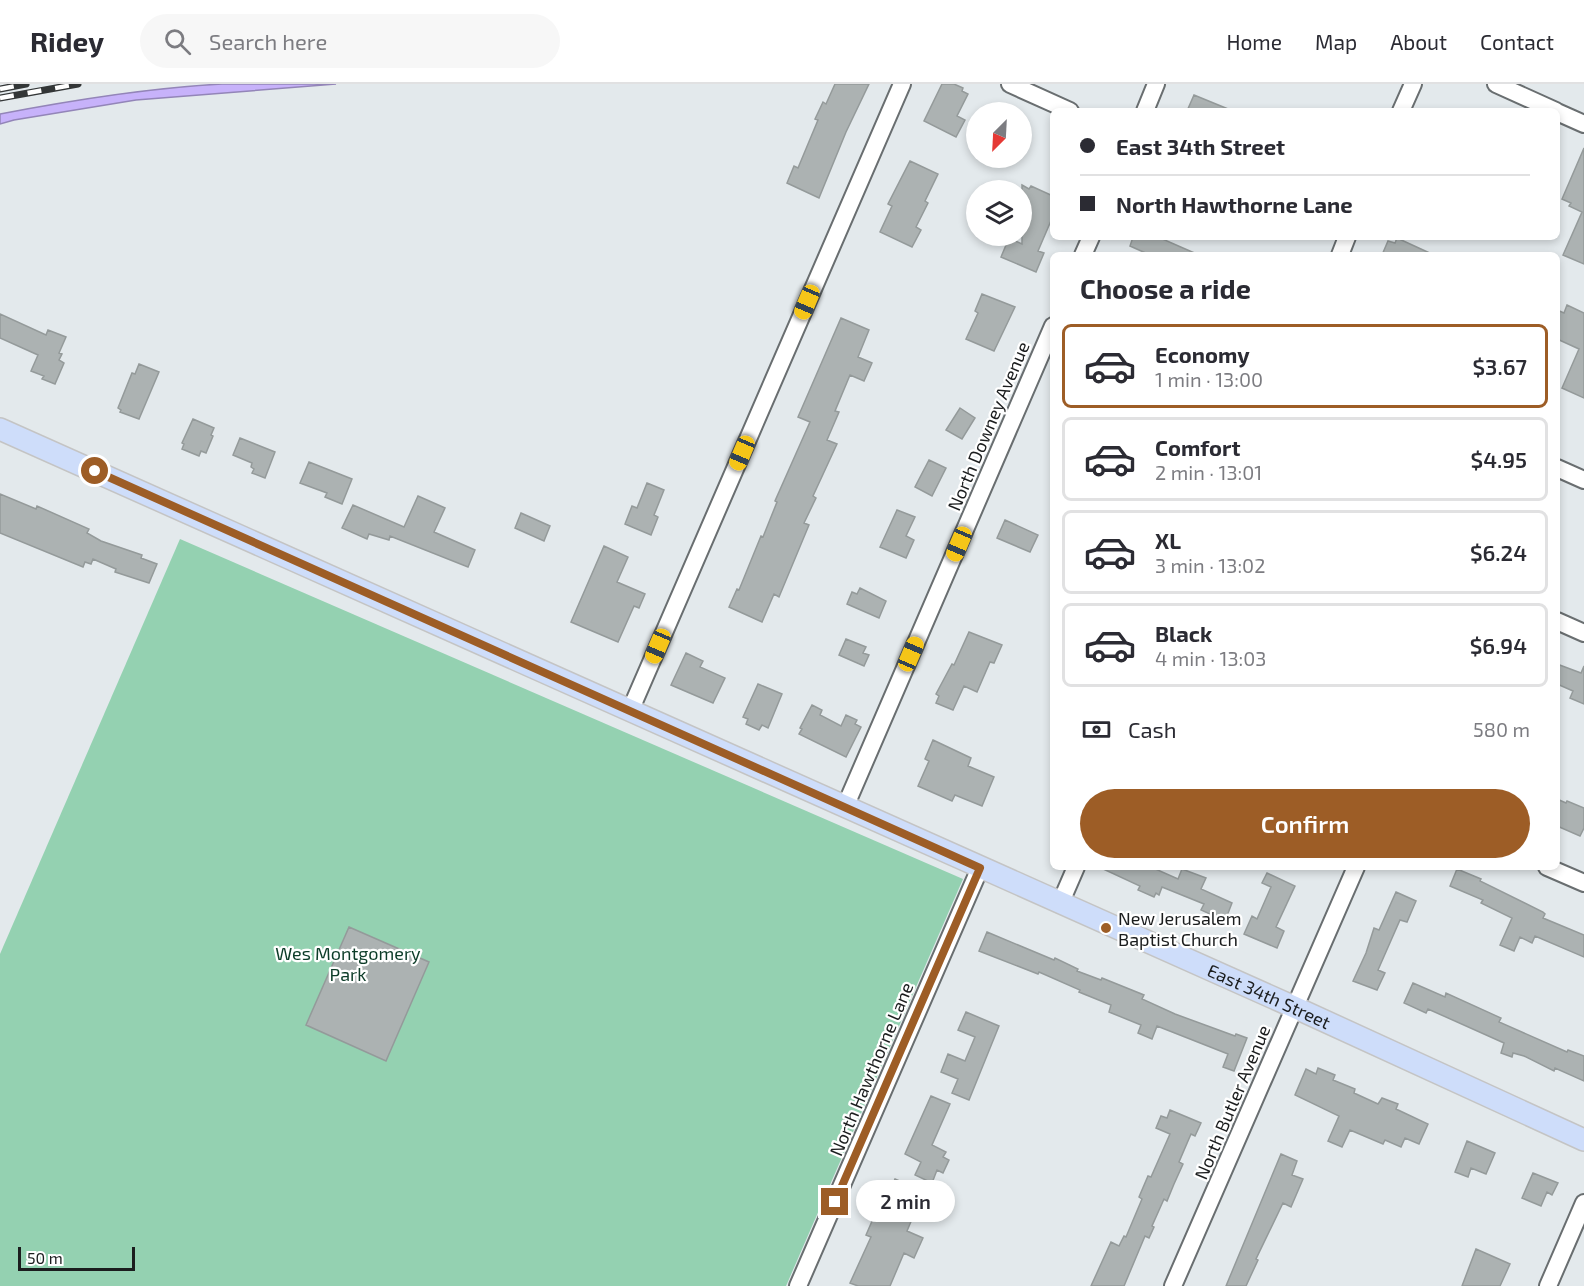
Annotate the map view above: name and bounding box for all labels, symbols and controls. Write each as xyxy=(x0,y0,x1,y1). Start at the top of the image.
search box xyxy=(140,14,560,68)
text: Ridey xyxy=(30,24,104,58)
icon: search xyxy=(161,25,194,58)
text: Search here xyxy=(209,28,327,54)
text: Home xyxy=(1226,29,1282,54)
text: Map xyxy=(1315,29,1357,54)
text: About xyxy=(1390,29,1447,54)
text: Contact xyxy=(1480,29,1554,54)
north arrow xyxy=(966,102,1032,168)
map controls xyxy=(966,102,1032,246)
text: East 34th Street xyxy=(1116,133,1285,159)
button: layers xyxy=(966,180,1032,246)
text: North Hawthorne Lane xyxy=(1116,191,1353,217)
text: Choose a ride xyxy=(1080,272,1251,304)
car xyxy=(792,282,822,322)
street label: North Downey Avenue xyxy=(942,338,1034,514)
icon: car xyxy=(1083,339,1137,393)
text: Economy xyxy=(1155,341,1250,367)
text: $3.67 xyxy=(1473,353,1527,379)
text: 1 min · 13:00 xyxy=(1155,367,1263,391)
icon: car xyxy=(1083,432,1137,486)
car xyxy=(727,433,757,473)
text: Comfort xyxy=(1155,434,1240,460)
text: $4.95 xyxy=(1471,446,1527,472)
route start xyxy=(81,457,108,484)
text: 2 min · 13:01 xyxy=(1155,460,1262,484)
car xyxy=(944,524,974,564)
icon: car xyxy=(1083,525,1137,579)
text: XL xyxy=(1155,527,1181,553)
text: $6.24 xyxy=(1470,539,1527,565)
text: 3 min · 13:02 xyxy=(1155,553,1265,577)
icon: car xyxy=(1083,618,1137,672)
text: Black xyxy=(1155,620,1212,646)
car xyxy=(643,626,673,666)
text: $6.94 xyxy=(1470,632,1527,658)
car xyxy=(896,634,926,674)
text: 4 min · 13:03 xyxy=(1155,646,1266,670)
icon: cash xyxy=(1080,713,1113,746)
text: Cash xyxy=(1128,716,1177,742)
text: 580 m xyxy=(1473,717,1530,741)
button: Confirm xyxy=(1080,789,1530,858)
place label: New Jerusalem Baptist Church xyxy=(1118,907,1242,950)
marker: New Jerusalem Baptist Church xyxy=(1099,921,1113,935)
park label: Wes Montgomery Park xyxy=(275,942,421,985)
street label: East 34th Street xyxy=(1204,959,1334,1033)
street label: North Hawthorne Lane xyxy=(824,979,918,1159)
street label: North Butler Avenue xyxy=(1190,1022,1274,1182)
callout: 2 min xyxy=(856,1181,955,1223)
route end xyxy=(821,1188,848,1215)
text: 2 min xyxy=(880,1189,931,1213)
scale bar xyxy=(18,1244,135,1272)
text: 50 m xyxy=(27,1248,63,1267)

